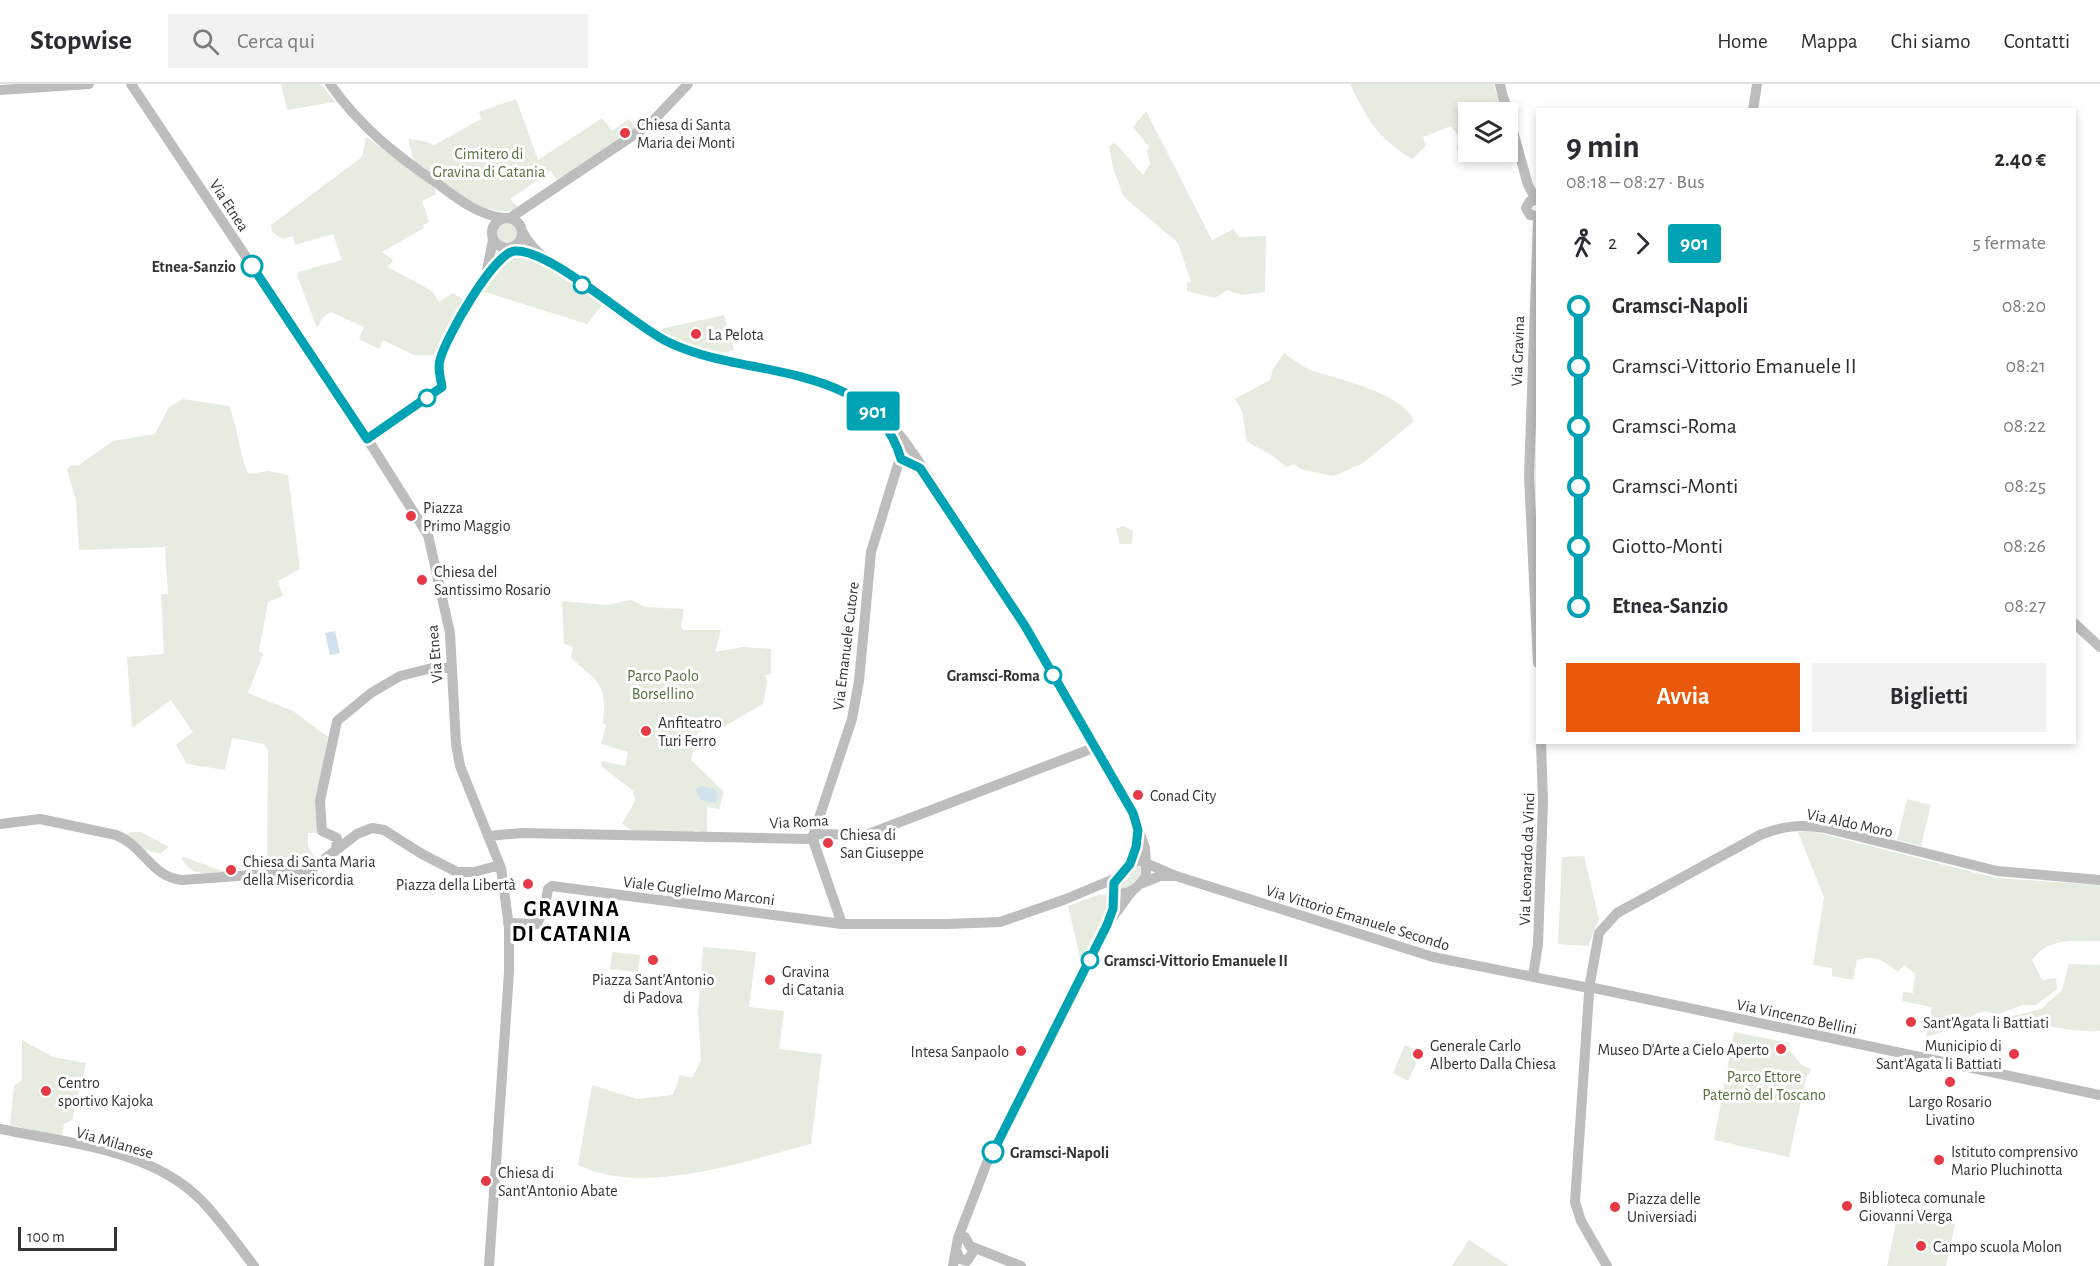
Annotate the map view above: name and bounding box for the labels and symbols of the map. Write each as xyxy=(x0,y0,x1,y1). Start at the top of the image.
place label: Chiesa di Santa Maria dei Monti xyxy=(637,117,735,151)
marker: Chiesa di Santa Maria dei Monti xyxy=(618,126,632,140)
park label: Cimitero di Gravina di Catania xyxy=(433,146,545,180)
street label: Via Etnea xyxy=(207,177,252,234)
marker: Etnea-Sanzio xyxy=(241,255,263,277)
place label: Etnea-Sanzio xyxy=(151,259,236,275)
unlabelled marker xyxy=(573,276,591,294)
street label: Via Gravina xyxy=(1509,315,1527,387)
marker: La Pelota xyxy=(689,327,703,341)
place label: La Pelota xyxy=(708,327,764,343)
unlabelled marker xyxy=(418,389,436,407)
line badge: 901 xyxy=(838,392,908,430)
place label: Piazza Primo Maggio xyxy=(423,500,511,534)
marker: Piazza Primo Maggio xyxy=(404,509,418,523)
place label: Chiesa del Santissimo Rosario xyxy=(434,564,551,598)
marker: Chiesa del Santissimo Rosario xyxy=(415,573,429,587)
street label: Via Emanuele Cutore xyxy=(830,581,862,711)
street label: Via Etnea xyxy=(424,624,446,684)
marker: Gramsci-Roma xyxy=(1044,666,1062,684)
park label: Parco Paolo Borsellino xyxy=(627,668,699,702)
place label: Gramsci-Roma xyxy=(947,668,1040,684)
place label: Anfiteatro Turi Ferro xyxy=(658,715,722,749)
marker: Anfiteatro Turi Ferro xyxy=(639,724,653,738)
marker: Conad City xyxy=(1131,788,1145,802)
place label: Conad City xyxy=(1150,788,1217,805)
street label: Via Leonardo da Vinci xyxy=(1517,792,1537,926)
street label: Via Aldo Moro xyxy=(1805,806,1895,840)
street label: Via Roma xyxy=(769,812,829,832)
place label: Chiesa di San Giuseppe xyxy=(840,827,924,861)
marker: Chiesa di San Giuseppe xyxy=(821,836,835,850)
place label: Chiesa di Santa Maria della Misericordia xyxy=(243,854,376,888)
marker: Chiesa di Santa Maria della Misericordia xyxy=(224,863,238,877)
street label: Viale Guglielmo Marconi xyxy=(622,874,776,908)
place label: Piazza della Libertà xyxy=(396,877,516,893)
marker: Piazza della Libertà xyxy=(521,877,535,891)
street label: Via Vittorio Emanuele Secondo xyxy=(1264,882,1452,954)
district label: GRAVINA DI CATANIA xyxy=(512,898,632,945)
marker: Gramsci-Vittorio Emanuele II xyxy=(1081,951,1099,969)
marker: Piazza Sant'Antonio di Padova xyxy=(646,953,660,967)
place label: Gramsci-Vittorio Emanuele II xyxy=(1104,953,1288,969)
place label: Gravina di Catania xyxy=(782,964,844,998)
place label: Piazza Sant'Antonio di Padova xyxy=(592,972,714,1006)
marker: Gravina di Catania xyxy=(763,973,777,987)
street label: Via Vincenzo Bellini xyxy=(1735,996,1858,1038)
marker: Sant'Agata li Battiati xyxy=(1904,1015,1918,1029)
place label: Sant'Agata li Battiati xyxy=(1923,1015,2049,1031)
place label: Generale Carlo Alberto Dalla Chiesa xyxy=(1430,1038,1556,1072)
place label: Municipio di Sant'Agata li Battiati xyxy=(1876,1038,2002,1072)
place label: Museo D'Arte a Cielo Aperto xyxy=(1597,1042,1769,1058)
marker: Museo D'Arte a Cielo Aperto xyxy=(1774,1042,1788,1056)
place label: Intesa Sanpaolo xyxy=(911,1044,1009,1060)
marker: Intesa Sanpaolo xyxy=(1014,1044,1028,1058)
marker: Generale Carlo Alberto Dalla Chiesa xyxy=(1411,1047,1425,1061)
marker: Municipio di Sant'Agata li Battiati xyxy=(2007,1047,2021,1061)
park label: Parco Ettore Paternò del Toscano xyxy=(1702,1069,1826,1103)
place label: Centro sportivo Kajoka xyxy=(58,1075,153,1110)
marker: Largo Rosario Livatino xyxy=(1943,1075,1957,1089)
marker: Centro sportivo Kajoka xyxy=(39,1084,53,1098)
place label: Largo Rosario Livatino xyxy=(1908,1094,1992,1128)
street label: Via Milanese xyxy=(74,1124,155,1162)
marker: Gramsci-Napoli xyxy=(982,1141,1004,1163)
place label: Istituto comprensivo Mario Pluchinotta xyxy=(1951,1144,2078,1178)
place label: Gramsci-Napoli xyxy=(1010,1145,1109,1161)
marker: Istituto comprensivo Mario Pluchinotta xyxy=(1932,1153,1946,1167)
place label: Chiesa di Sant'Antonio Abate xyxy=(498,1165,618,1199)
marker: Chiesa di Sant'Antonio Abate xyxy=(479,1174,493,1188)
place label: Biblioteca comunale Giovanni Verga xyxy=(1859,1190,1985,1224)
place label: Piazza delle Universiadi xyxy=(1627,1191,1701,1225)
marker: Biblioteca comunale Giovanni Verga xyxy=(1840,1199,1854,1213)
marker: Piazza delle Universiadi xyxy=(1608,1200,1622,1214)
scale bar xyxy=(18,1224,117,1252)
marker: Campo scuola Molon xyxy=(1914,1239,1928,1253)
place label: Campo scuola Molon xyxy=(1933,1239,2062,1255)

